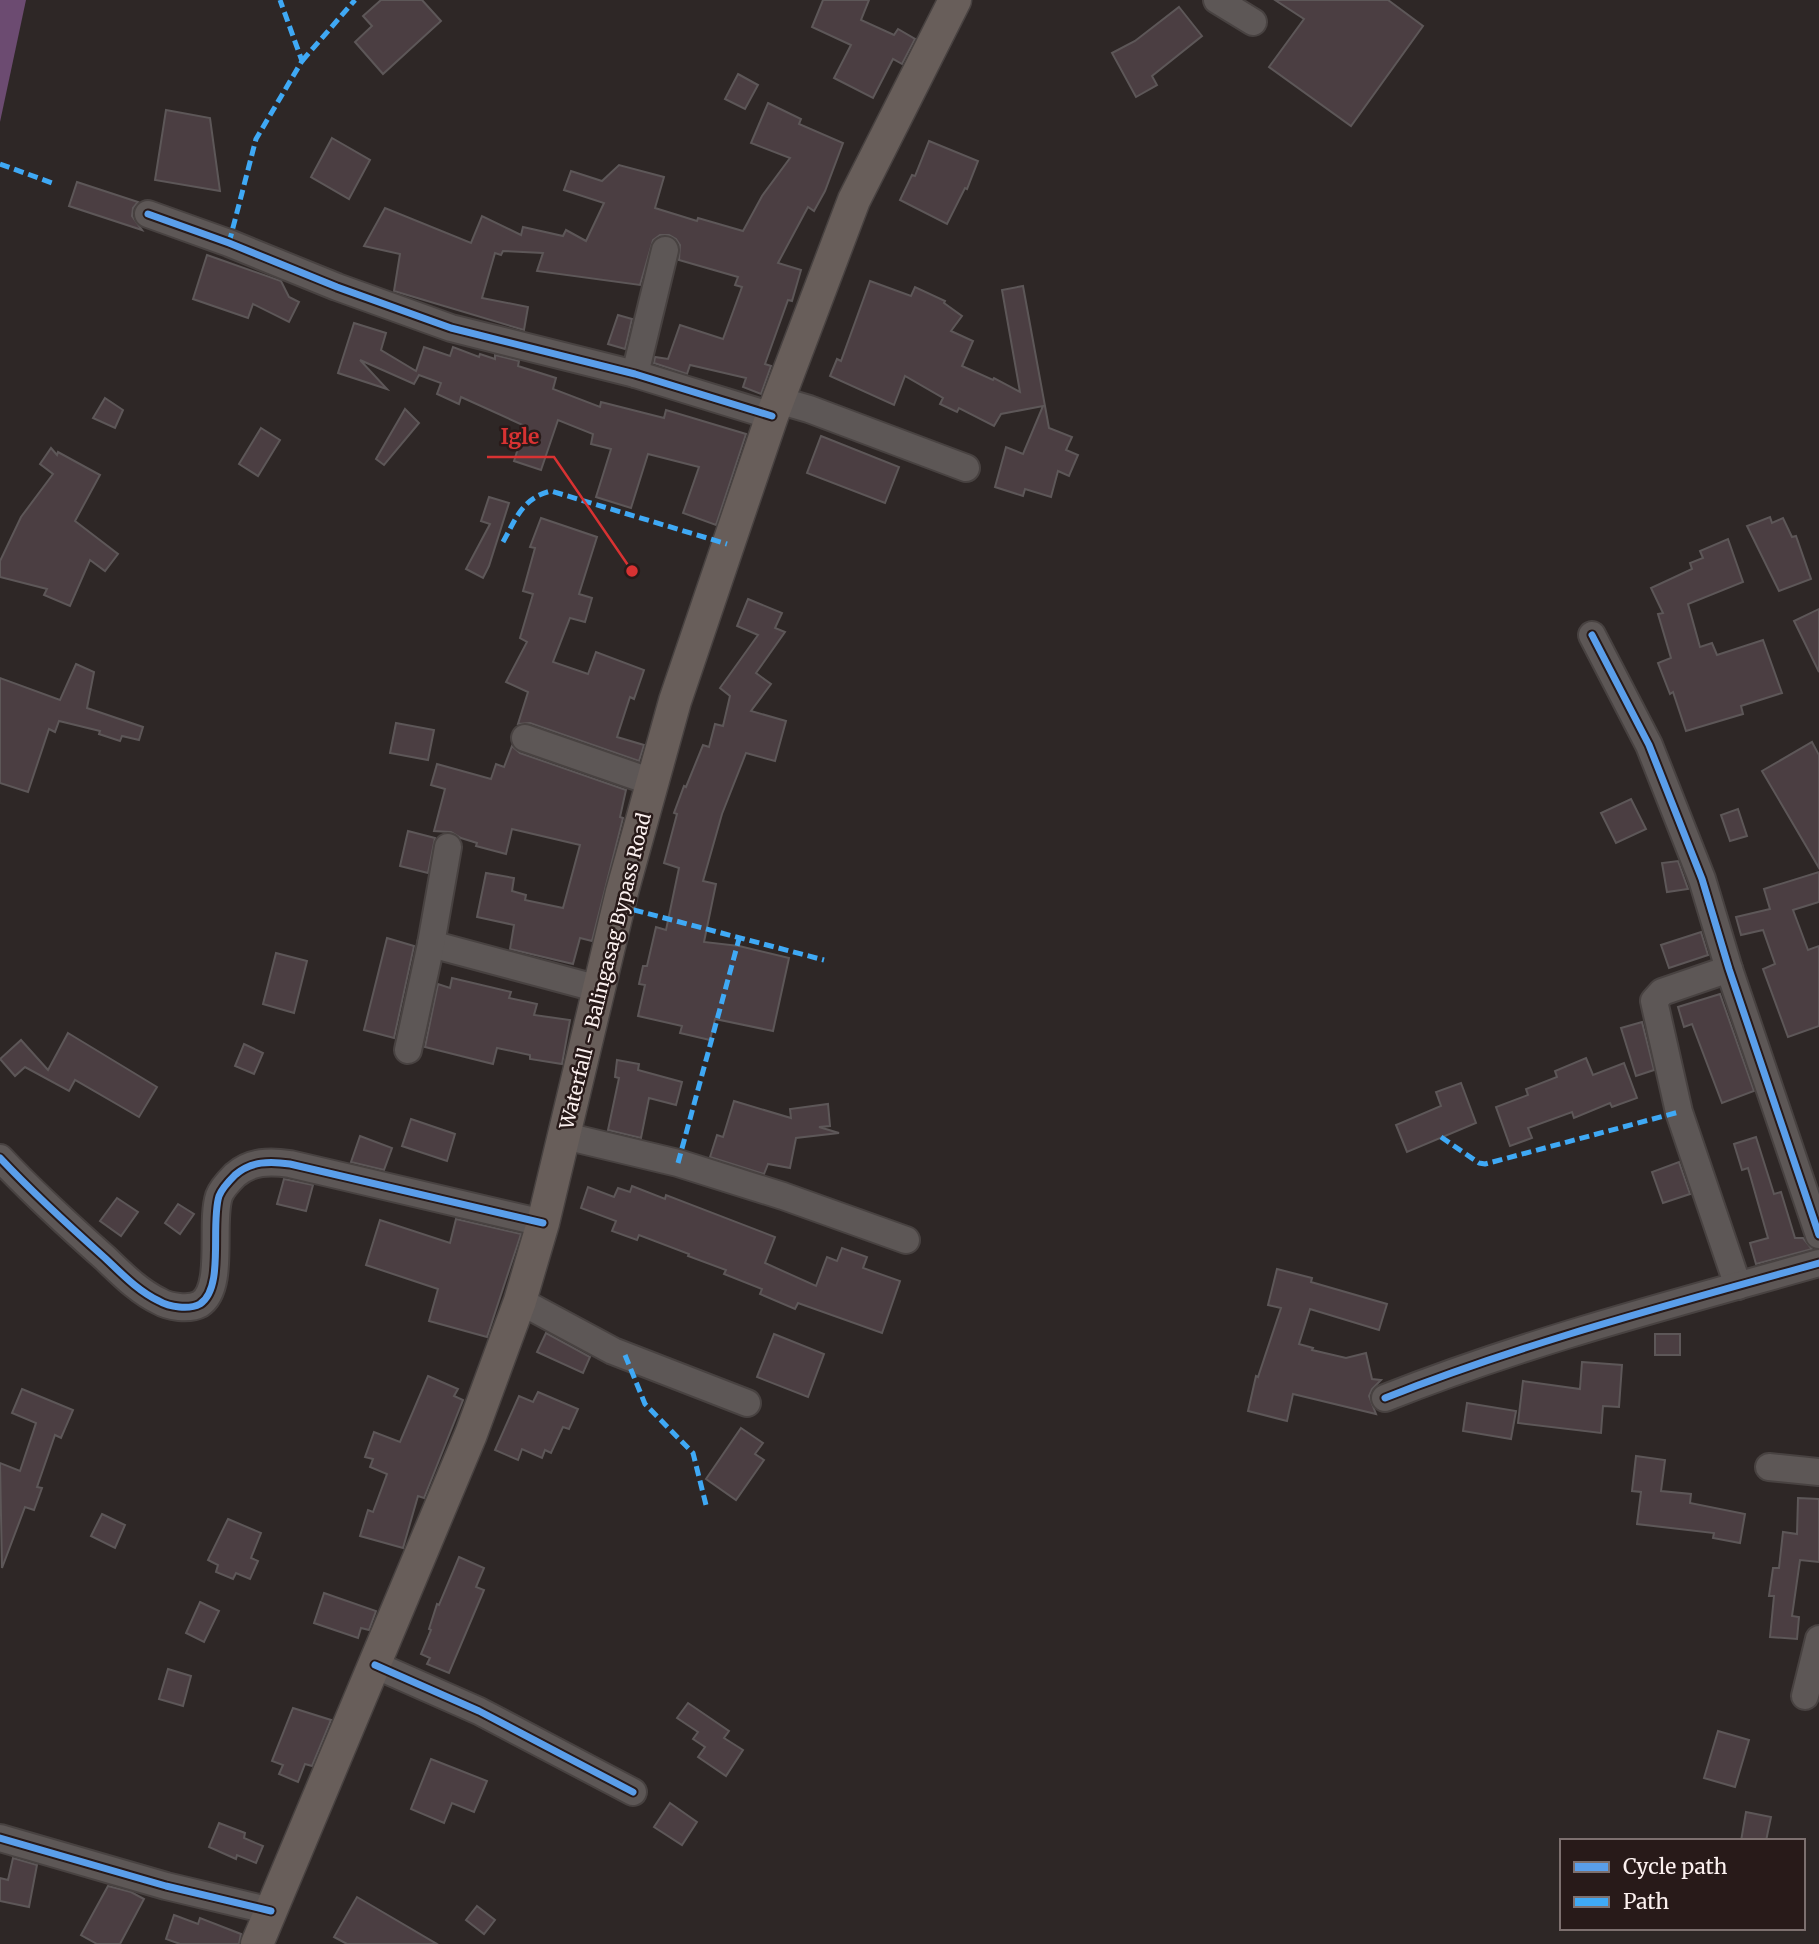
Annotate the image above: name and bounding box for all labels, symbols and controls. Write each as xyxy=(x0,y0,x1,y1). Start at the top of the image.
callout: Igle xyxy=(487,415,554,457)
text: Igle xyxy=(501,423,539,450)
street label: Waterfall ‒ Balingasag Bypass Road xyxy=(554,810,656,1133)
legend xyxy=(1560,1839,1805,1930)
text: Cycle path xyxy=(1623,1853,1727,1880)
text: Path xyxy=(1623,1888,1669,1915)

